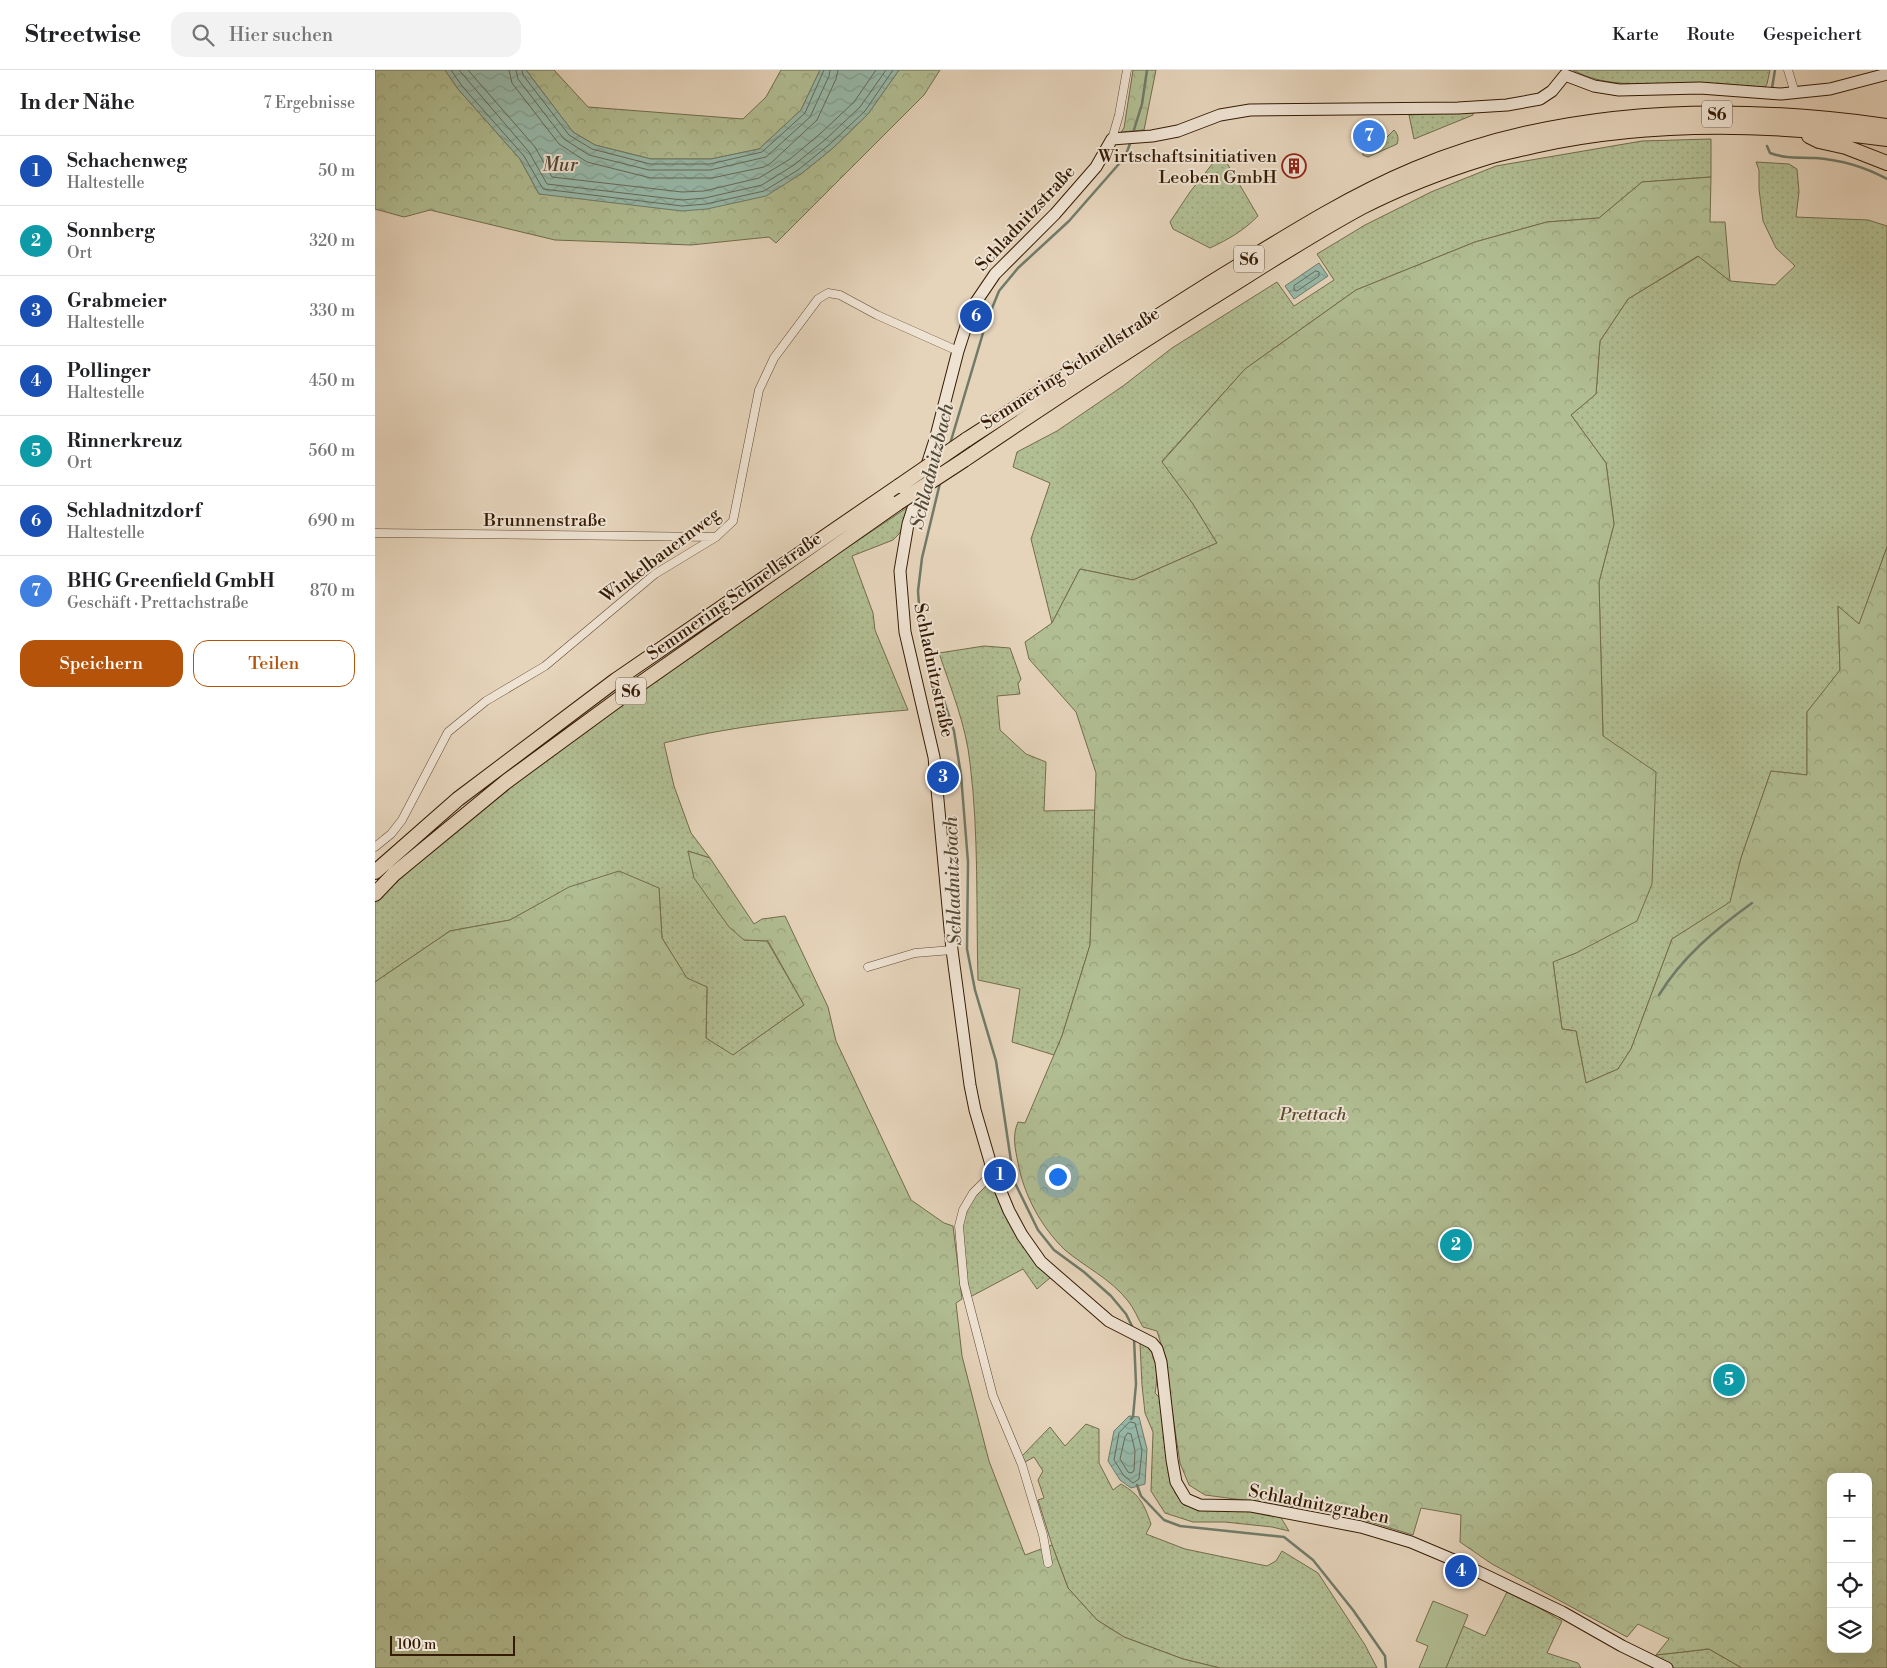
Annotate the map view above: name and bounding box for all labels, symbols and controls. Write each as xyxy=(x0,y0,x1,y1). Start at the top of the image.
search box xyxy=(171,12,521,57)
text: Streetwise xyxy=(25,20,141,50)
icon: search xyxy=(189,21,217,49)
text: Hier suchen xyxy=(229,23,333,47)
text: Karte xyxy=(1612,23,1659,46)
text: Route xyxy=(1687,23,1735,46)
text: Gespeichert xyxy=(1763,23,1862,46)
text: In der Nähe xyxy=(20,90,135,116)
text: 7 Ergebnisse xyxy=(264,93,355,113)
road number: S6 xyxy=(1702,101,1732,128)
pin: 7 xyxy=(1353,117,1385,155)
place label: Wirtschaftsinitiativen Leoben GmbH xyxy=(1097,145,1278,189)
text: Schachenweg xyxy=(67,149,187,173)
water label: Mur xyxy=(542,153,579,177)
building icon: Wirtschaftsinitiativen Leoben GmbH xyxy=(1281,153,1307,179)
text: 1 xyxy=(32,161,40,181)
text: 50 m xyxy=(318,161,355,181)
street label: Schladnitzstraße xyxy=(970,161,1080,276)
text: Haltestelle xyxy=(67,173,145,193)
text: Sonnberg xyxy=(67,219,155,243)
text: 2 xyxy=(31,231,41,251)
text: 320 m xyxy=(309,231,355,251)
text: Ort xyxy=(67,243,93,263)
road number: S6 xyxy=(1234,245,1264,272)
text: Grabmeier xyxy=(67,289,167,313)
pin: 6 xyxy=(960,297,992,335)
text: 3 xyxy=(31,301,41,321)
text: 330 m xyxy=(309,301,355,321)
street label: Semmering Schnellstraße xyxy=(976,302,1164,435)
text: Haltestelle xyxy=(67,313,145,333)
text: Pollinger xyxy=(67,359,151,383)
text: 4 xyxy=(31,371,41,391)
text: 450 m xyxy=(309,371,355,391)
text: Haltestelle xyxy=(67,383,145,403)
water label: Schladnitzbach xyxy=(905,400,959,532)
text: Rinnerkreuz xyxy=(67,429,182,453)
text: 5 xyxy=(31,441,41,461)
text: 560 m xyxy=(309,441,355,461)
text: Ort xyxy=(67,453,93,473)
text: Schladnitzdorf xyxy=(67,499,201,523)
street label: Winkelbauernweg xyxy=(595,502,725,609)
street label: Brunnenstraße xyxy=(483,509,606,532)
text: 6 xyxy=(31,511,41,531)
text: 690 m xyxy=(308,511,355,531)
text: Haltestelle xyxy=(67,523,145,543)
street label: Semmering Schnellstraße xyxy=(642,527,826,666)
text: BHG Greenfield GmbH xyxy=(67,569,275,593)
text: 7 xyxy=(31,581,41,601)
text: 870 m xyxy=(310,581,355,601)
text: Geschäft · Prettachstraße xyxy=(67,593,249,613)
street label: Schladnitzstraße xyxy=(908,601,959,739)
button: Speichern xyxy=(20,640,183,687)
button: Teilen xyxy=(193,640,355,687)
road number: S6 xyxy=(616,678,646,704)
pin: 3 xyxy=(927,758,959,796)
water label: Schladnitzbach xyxy=(939,816,967,946)
park label: Prettach xyxy=(1278,1103,1348,1126)
pin: 1 xyxy=(984,1156,1016,1194)
your location xyxy=(1045,1164,1071,1190)
pin: 2 xyxy=(1440,1226,1472,1264)
pin: 5 xyxy=(1713,1361,1745,1399)
map controls xyxy=(1827,1473,1872,1653)
button: + xyxy=(1827,1473,1872,1518)
street label: Schladnitzgraben xyxy=(1247,1480,1391,1529)
button: − xyxy=(1827,1518,1872,1563)
pin: 4 xyxy=(1445,1552,1477,1590)
button: locate xyxy=(1827,1563,1872,1608)
button: layers xyxy=(1827,1608,1872,1653)
scale bar xyxy=(390,1633,515,1656)
text: 100 m xyxy=(397,1636,436,1654)

